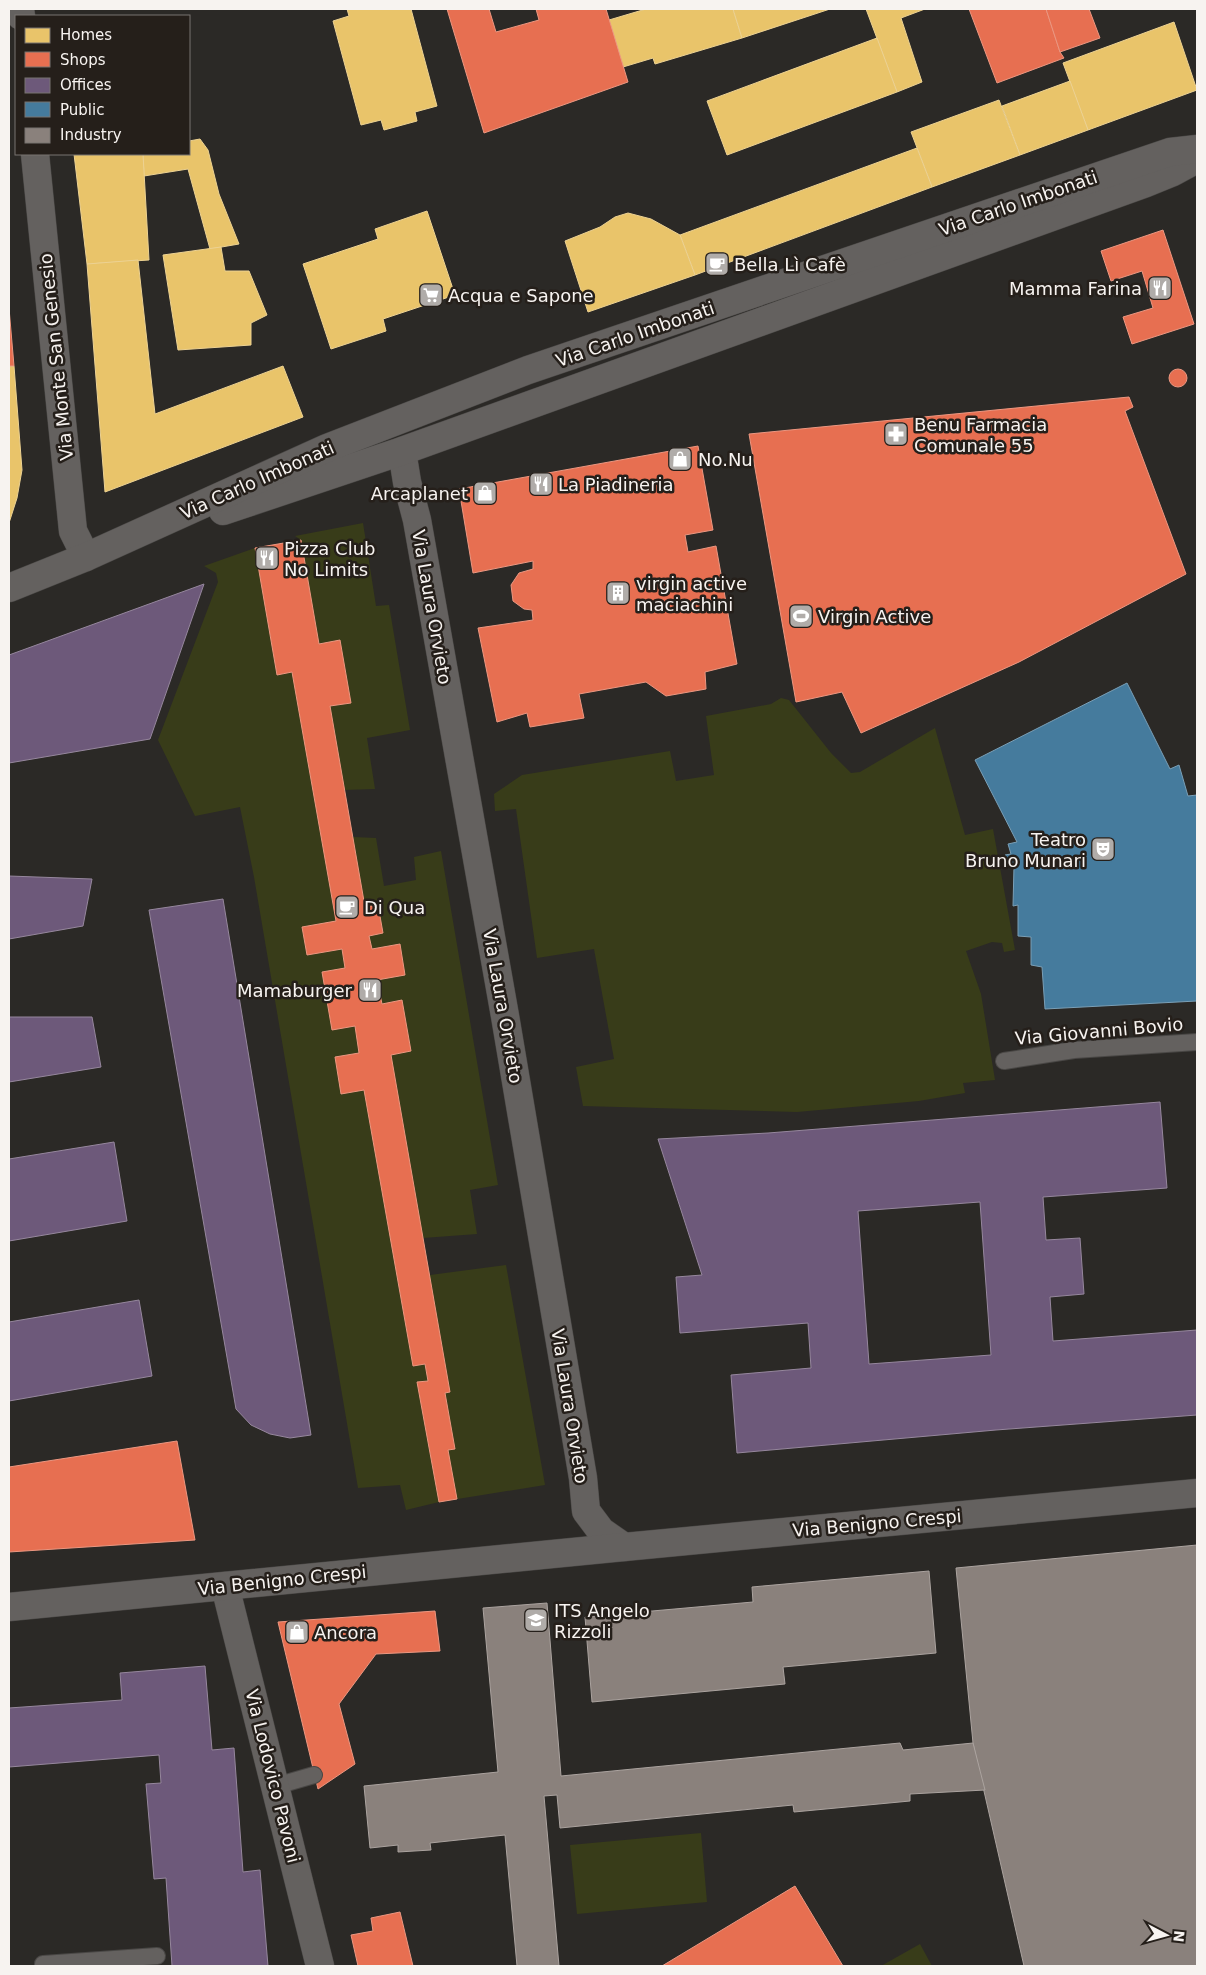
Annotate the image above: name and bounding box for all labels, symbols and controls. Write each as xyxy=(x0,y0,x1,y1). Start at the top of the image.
legend xyxy=(15,15,190,155)
text: Homes xyxy=(60,26,112,44)
text: Shops xyxy=(60,51,106,69)
text: Offices xyxy=(60,76,112,94)
text: Public xyxy=(60,101,104,119)
text: Industry xyxy=(60,126,122,144)
street label: Via Carlo Imbonati xyxy=(936,166,1100,240)
cafe icon: Bella Lì Cafè xyxy=(704,251,730,277)
street label: Via Monte San Genesio xyxy=(35,252,77,462)
place label: Bella Lì Cafè xyxy=(734,254,846,275)
restaurant icon: Mamma Farina xyxy=(1147,275,1173,301)
place label: Mamma Farina xyxy=(1009,278,1142,299)
supermarket icon: Acqua e Sapone xyxy=(418,282,444,308)
place label: Acqua e Sapone xyxy=(448,285,594,306)
street label: Via Carlo Imbonati xyxy=(553,297,717,371)
place label: Benu Farmacia Comunale 55 xyxy=(914,414,1047,456)
pharmacy icon: Benu Farmacia Comunale 55 xyxy=(883,421,909,447)
street label: Via Carlo Imbonati xyxy=(177,437,337,523)
shop icon: No.Nu xyxy=(667,446,693,472)
place label: No.Nu xyxy=(698,449,753,470)
restaurant icon: La Piadineria xyxy=(528,471,554,497)
place label: La Piadineria xyxy=(558,474,674,495)
shop icon: Arcaplanet xyxy=(472,480,498,506)
place label: Arcaplanet xyxy=(371,483,468,504)
street label: Via Laura Orvieto xyxy=(408,528,456,686)
place label: Pizza Club No Limits xyxy=(284,538,376,580)
restaurant icon: Pizza Club No Limits xyxy=(254,545,280,571)
place label: virgin active maciachini xyxy=(636,573,747,615)
building icon: virgin active maciachini xyxy=(605,580,631,606)
sports icon: Virgin Active xyxy=(788,603,814,629)
place label: Virgin Active xyxy=(818,606,931,627)
place label: Teatro Bruno Munari xyxy=(965,829,1086,871)
theatre icon: Teatro Bruno Munari xyxy=(1090,836,1116,862)
cafe icon: Di Qua xyxy=(334,894,360,920)
place label: Di Qua xyxy=(364,897,425,918)
street label: Via Laura Orvieto xyxy=(479,927,527,1085)
restaurant icon: Mamaburger xyxy=(357,977,383,1003)
place label: Mamaburger xyxy=(237,980,353,1001)
street label: Via Giovanni Bovio xyxy=(1014,1013,1184,1049)
street label: Via Laura Orvieto xyxy=(547,1327,593,1485)
street label: Via Benigno Crespi xyxy=(792,1505,962,1541)
street label: Via Benigno Crespi xyxy=(197,1561,367,1599)
place label: ITS Angelo Rizzoli xyxy=(554,1600,650,1642)
school or university icon: ITS Angelo Rizzoli xyxy=(523,1607,549,1633)
shop icon: Ancora xyxy=(284,1619,310,1645)
place label: Ancora xyxy=(314,1622,377,1643)
street label: Via Lodovico Pavoni xyxy=(241,1687,305,1865)
north arrow xyxy=(1141,1910,1191,1960)
text: N xyxy=(1170,1930,1187,1943)

